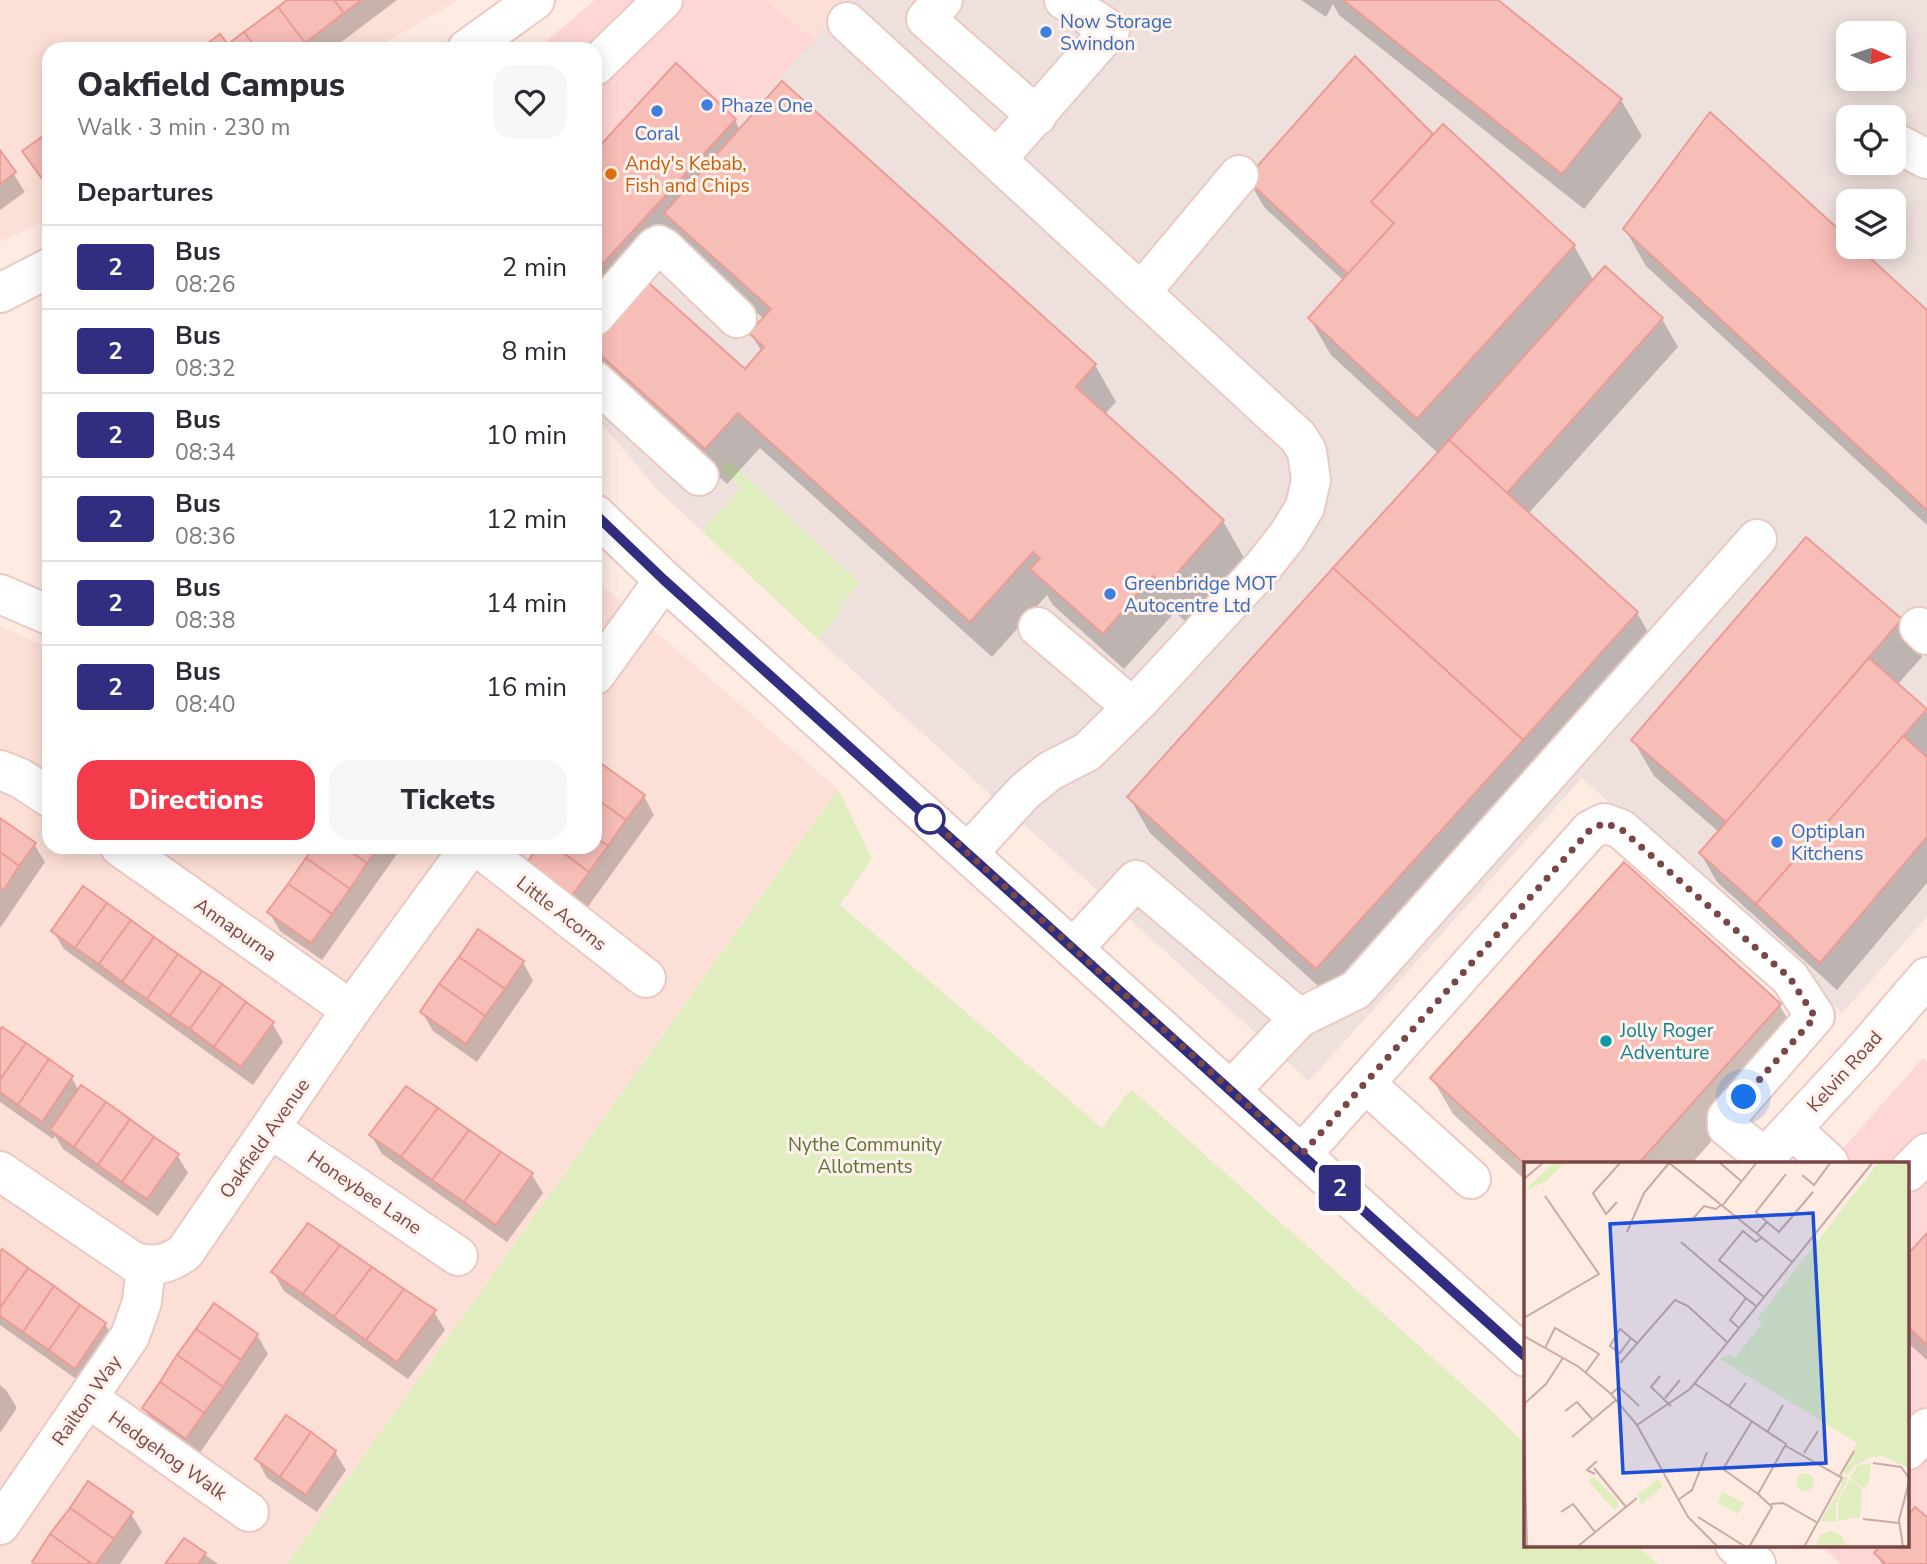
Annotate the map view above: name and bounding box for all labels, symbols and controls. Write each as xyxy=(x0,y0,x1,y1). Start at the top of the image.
place label: Now Storage Swindon xyxy=(1060,9,1172,57)
north arrow xyxy=(1836,21,1906,91)
map controls xyxy=(1836,21,1906,259)
marker: Now Storage Swindon xyxy=(1038,24,1054,40)
text: Oakfield Campus xyxy=(77,63,345,108)
button: heart xyxy=(493,65,567,139)
place label: Phaze One xyxy=(721,93,813,119)
marker: Phaze One xyxy=(699,97,715,113)
marker: Coral xyxy=(649,103,665,119)
button: locate xyxy=(1836,105,1906,175)
text: Walk · 3 min · 230 m xyxy=(77,112,290,143)
place label: Coral xyxy=(634,121,680,147)
place label: Andy's Kebab, Fish and Chips xyxy=(625,151,750,199)
marker: Andy's Kebab, Fish and Chips xyxy=(603,166,619,182)
text: Departures xyxy=(77,175,213,210)
button: layers xyxy=(1836,189,1906,259)
text: Bus xyxy=(175,234,221,269)
text: 2 min xyxy=(502,250,567,285)
text: 2 xyxy=(108,251,123,283)
text: 08:26 xyxy=(175,269,235,300)
text: Bus xyxy=(175,318,221,353)
text: 8 min xyxy=(502,334,567,369)
text: 2 xyxy=(108,335,123,367)
text: 08:32 xyxy=(175,353,235,384)
text: Bus xyxy=(175,402,221,437)
text: 10 min xyxy=(486,418,567,453)
text: 2 xyxy=(108,419,123,451)
text: 08:34 xyxy=(175,437,235,468)
text: Bus xyxy=(175,486,221,521)
text: 12 min xyxy=(486,502,567,537)
text: 2 xyxy=(108,503,123,535)
text: 08:36 xyxy=(175,521,235,552)
text: Bus xyxy=(175,570,221,605)
place label: Greenbridge MOT Autocentre Ltd xyxy=(1124,571,1277,619)
text: 14 min xyxy=(486,586,567,621)
marker: Greenbridge MOT Autocentre Ltd xyxy=(1102,586,1118,602)
text: 2 xyxy=(108,587,123,619)
text: 08:38 xyxy=(175,605,235,636)
text: Bus xyxy=(175,654,221,689)
text: 16 min xyxy=(486,670,567,705)
text: 2 xyxy=(108,671,123,703)
text: 08:40 xyxy=(175,689,235,720)
button: Directions xyxy=(77,760,315,840)
button: Tickets xyxy=(329,760,567,840)
unlabelled marker xyxy=(915,804,945,834)
place label: Optiplan Kitchens xyxy=(1791,819,1865,867)
marker: Optiplan Kitchens xyxy=(1769,834,1785,850)
street label: Little Acorns xyxy=(511,870,612,957)
street label: Annapurna xyxy=(189,892,282,968)
place label: Jolly Roger Adventure xyxy=(1619,1018,1714,1066)
street label: Kelvin Road xyxy=(1801,1025,1888,1118)
marker: Jolly Roger Adventure xyxy=(1598,1033,1614,1049)
street label: Oakfield Avenue xyxy=(214,1073,316,1204)
your location xyxy=(1726,1079,1761,1114)
park label: Nythe Community Allotments xyxy=(788,1132,942,1180)
street label: Honeybee Lane xyxy=(302,1145,427,1241)
inset map xyxy=(1524,1162,1910,1546)
line badge: 2 xyxy=(1317,1165,1363,1211)
text: 2 xyxy=(1333,1172,1347,1204)
street label: Railton Way xyxy=(46,1350,128,1451)
street label: Hedgehog Walk xyxy=(103,1405,232,1507)

